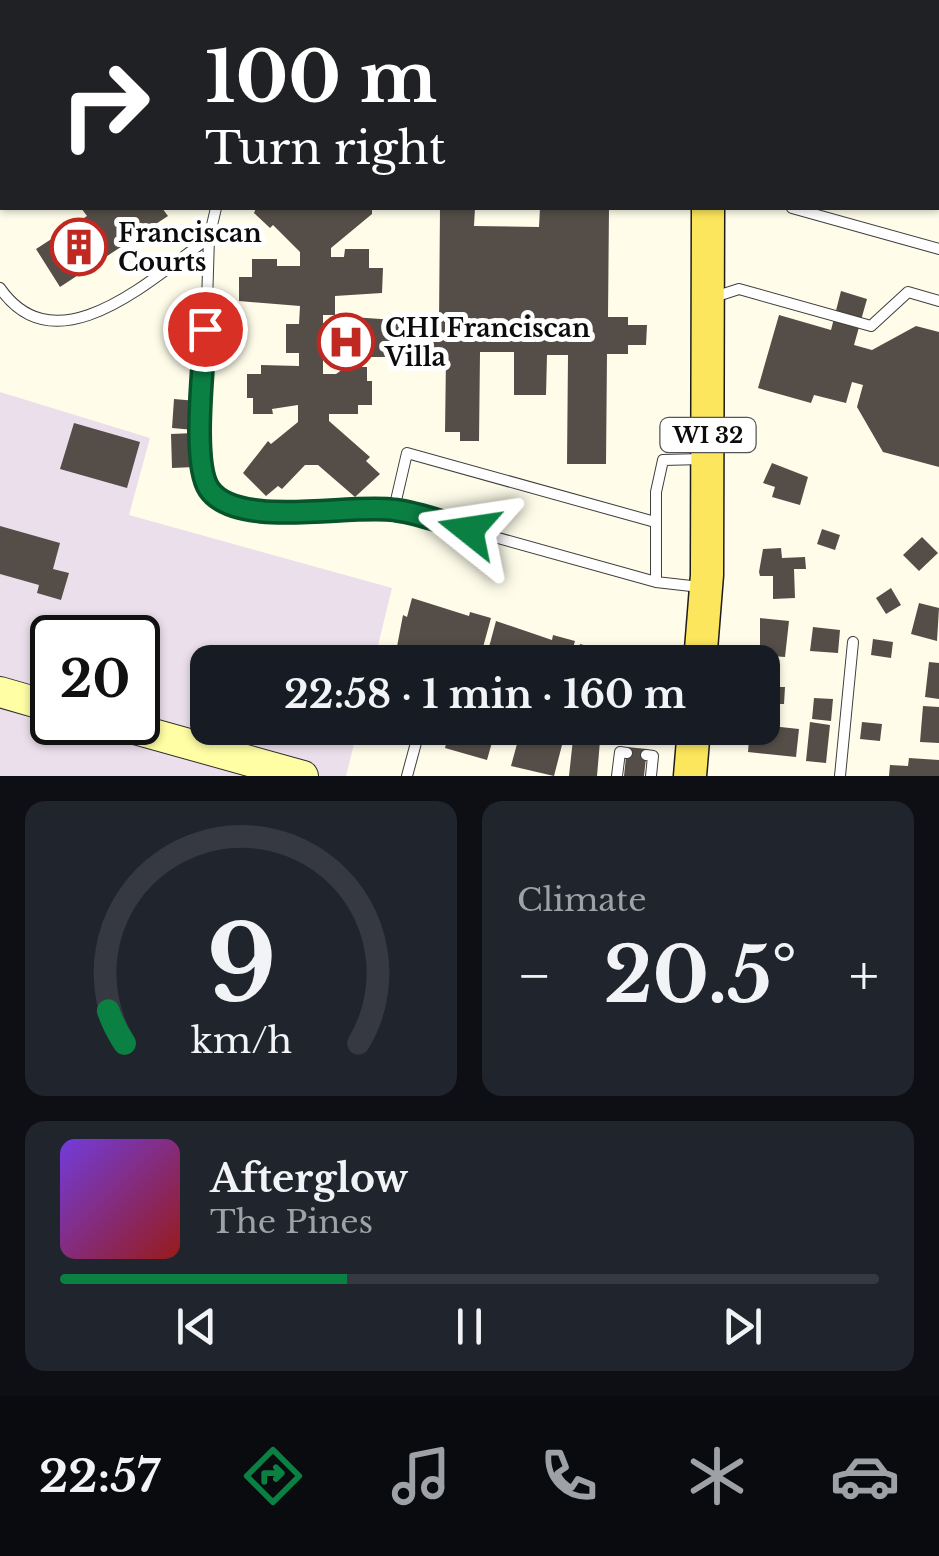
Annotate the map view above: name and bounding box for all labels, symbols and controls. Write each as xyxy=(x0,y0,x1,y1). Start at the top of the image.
text: 100 m xyxy=(205,34,437,121)
icon: right xyxy=(40,40,170,170)
text: Turn right xyxy=(205,120,446,176)
building icon: Franciscan Courts xyxy=(49,217,109,277)
place label: Franciscan Courts xyxy=(118,218,262,278)
pin xyxy=(163,287,248,372)
icon: arrive xyxy=(178,302,233,357)
hospital icon: CHI Franciscan Villa xyxy=(316,312,376,372)
place label: CHI Franciscan Villa xyxy=(384,313,590,373)
road number: WI 32 xyxy=(660,418,756,452)
position arrow xyxy=(417,478,521,582)
speed limit sign: 20 xyxy=(30,615,160,745)
text: 22:58 · 1 min · 160 m xyxy=(284,671,686,718)
text: Climate xyxy=(517,880,646,920)
text: 9 xyxy=(206,900,276,1029)
text: 20.5° xyxy=(604,929,797,1022)
text: − xyxy=(517,942,552,1010)
text: + xyxy=(849,942,879,1010)
text: km/h xyxy=(190,1018,292,1063)
text: Afterglow xyxy=(210,1155,408,1202)
text: The Pines xyxy=(210,1202,373,1242)
icon: previous xyxy=(169,1299,224,1354)
icon: pause xyxy=(442,1299,497,1354)
icon: next xyxy=(715,1299,770,1354)
icon: directions xyxy=(238,1441,308,1511)
icon: music xyxy=(386,1441,456,1511)
icon: phone xyxy=(534,1441,604,1511)
icon: climate xyxy=(682,1441,752,1511)
icon: car xyxy=(830,1441,900,1511)
text: 22:57 xyxy=(39,1448,160,1504)

